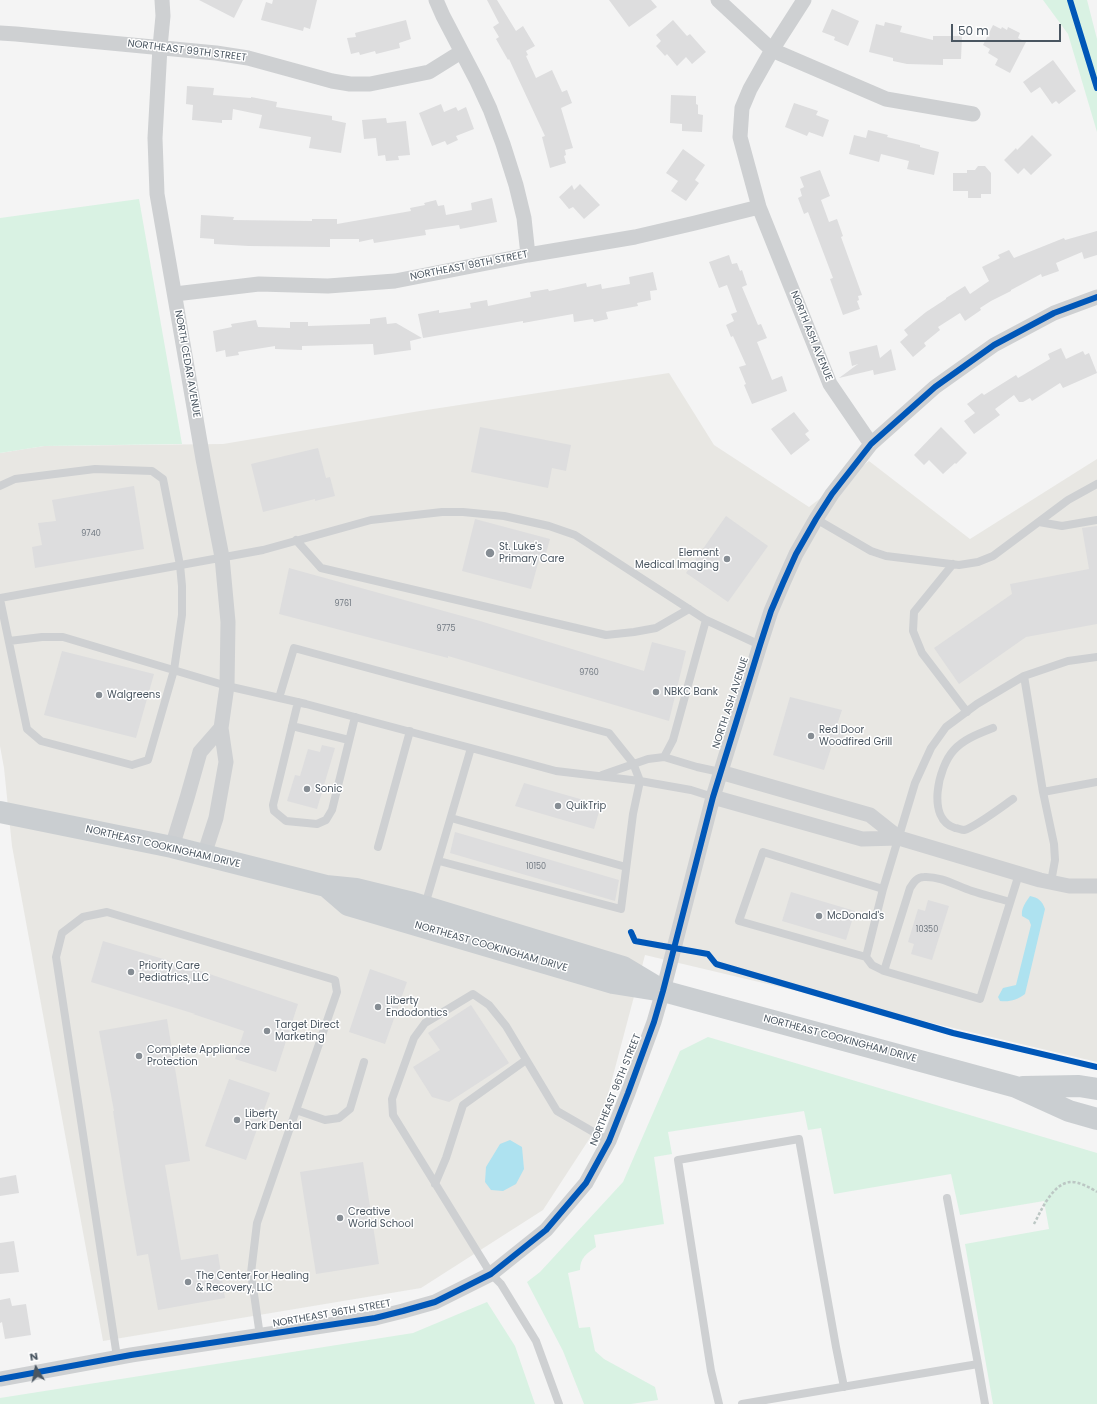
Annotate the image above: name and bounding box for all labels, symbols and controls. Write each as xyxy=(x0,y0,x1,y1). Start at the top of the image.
scale bar xyxy=(953,16,1063,42)
text: 50 m xyxy=(958,22,989,39)
street label: NORTHEAST 99TH STREET xyxy=(127,38,247,64)
street label: NORTHEAST 98TH STREET xyxy=(409,249,529,283)
street label: NORTH ASH AVENUE xyxy=(788,289,834,383)
street label: NORTH CEDAR AVENUE xyxy=(172,309,202,419)
house number: 9740 xyxy=(81,529,101,539)
place label: St. Luke's Primary Care xyxy=(499,541,564,564)
marker: St. Luke's Primary Care xyxy=(484,547,496,559)
place label: Element Medical Imaging xyxy=(635,547,719,570)
marker: Element Medical Imaging xyxy=(722,554,732,564)
house number: 9761 xyxy=(334,599,352,609)
house number: 9775 xyxy=(437,624,455,634)
street label: NORTH ASH AVENUE xyxy=(711,656,751,750)
house number: 9760 xyxy=(579,668,599,678)
place label: NBKC Bank xyxy=(664,686,718,698)
marker: NBKC Bank xyxy=(651,687,661,697)
place label: Walgreens xyxy=(107,689,160,701)
marker: Walgreens xyxy=(94,690,104,700)
place label: Red Door Woodfired Grill xyxy=(819,724,892,748)
marker: Red Door Woodfired Grill xyxy=(806,731,816,741)
place label: Sonic xyxy=(315,783,342,795)
marker: Sonic xyxy=(302,784,312,794)
place label: QuikTrip xyxy=(566,800,606,812)
marker: QuikTrip xyxy=(553,801,563,811)
street label: NORTHEAST COOKINGHAM DRIVE xyxy=(85,823,241,871)
house number: 10150 xyxy=(526,862,546,872)
place label: McDonald's xyxy=(827,910,884,922)
marker: McDonald's xyxy=(814,911,824,921)
street label: NORTHEAST COOKINGHAM DRIVE xyxy=(413,919,569,975)
house number: 10350 xyxy=(916,925,938,935)
place label: Priority Care Pediatrics, LLC xyxy=(139,960,209,984)
marker: Priority Care Pediatrics, LLC xyxy=(126,967,136,977)
place label: Liberty Endodontics xyxy=(386,995,448,1018)
marker: Liberty Endodontics xyxy=(373,1002,383,1012)
street label: NORTHEAST COOKINGHAM DRIVE xyxy=(762,1013,918,1065)
place label: Target Direct Marketing xyxy=(275,1019,339,1042)
marker: Target Direct Marketing xyxy=(262,1026,272,1036)
street label: NORTHEAST 96TH STREET xyxy=(588,1032,644,1148)
place label: Complete Appliance Protection xyxy=(147,1044,250,1068)
marker: Complete Appliance Protection xyxy=(134,1051,144,1061)
place label: Liberty Park Dental xyxy=(245,1108,302,1132)
marker: Liberty Park Dental xyxy=(232,1115,242,1125)
place label: Creative World School xyxy=(348,1206,413,1230)
marker: Creative World School xyxy=(335,1213,345,1223)
place label: The Center For Healing & Recovery, LLC xyxy=(196,1270,309,1294)
marker: The Center For Healing & Recovery, LLC xyxy=(183,1277,193,1287)
street label: NORTHEAST 96TH STREET xyxy=(272,1298,392,1330)
north arrow xyxy=(16,1348,56,1388)
text: N xyxy=(28,1348,39,1365)

